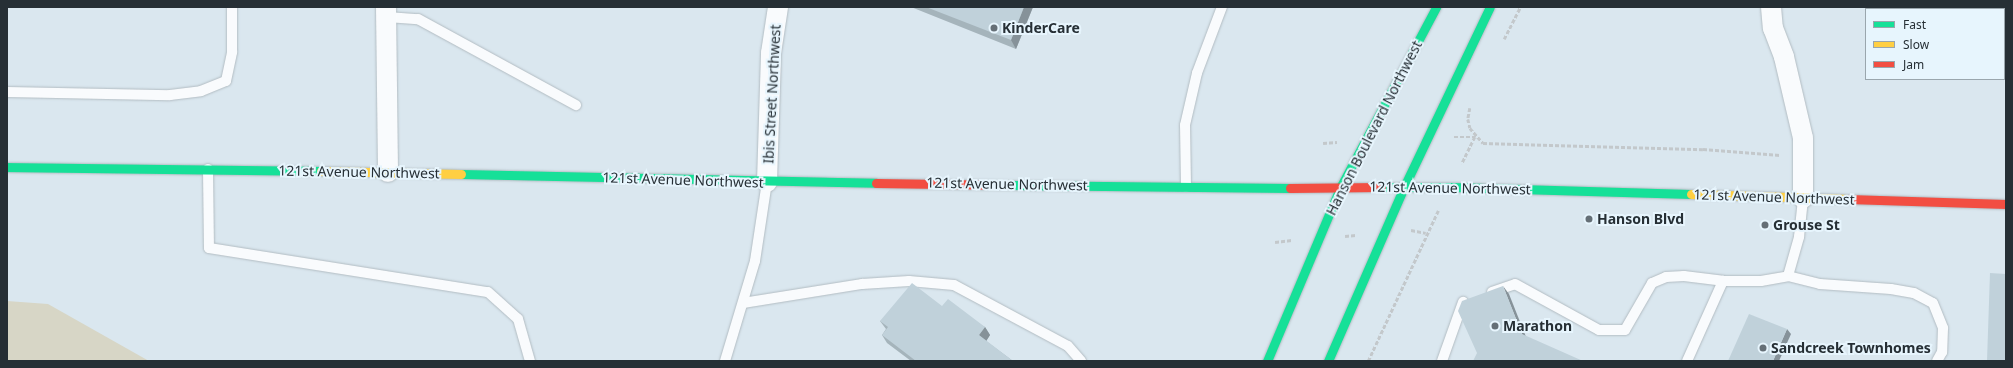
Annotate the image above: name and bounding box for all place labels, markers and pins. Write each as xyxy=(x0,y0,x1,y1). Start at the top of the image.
place label: KinderCare xyxy=(1002,20,1080,36)
marker: KinderCare xyxy=(989,23,999,33)
place label: Hanson Blvd xyxy=(1597,211,1684,227)
marker: Hanson Blvd xyxy=(1584,214,1594,224)
place label: Grouse St xyxy=(1773,217,1840,233)
marker: Grouse St xyxy=(1760,220,1770,230)
place label: Marathon xyxy=(1503,318,1572,334)
marker: Marathon xyxy=(1490,321,1500,331)
place label: Sandcreek Townhomes xyxy=(1771,340,1931,356)
marker: Sandcreek Townhomes xyxy=(1758,343,1768,353)

